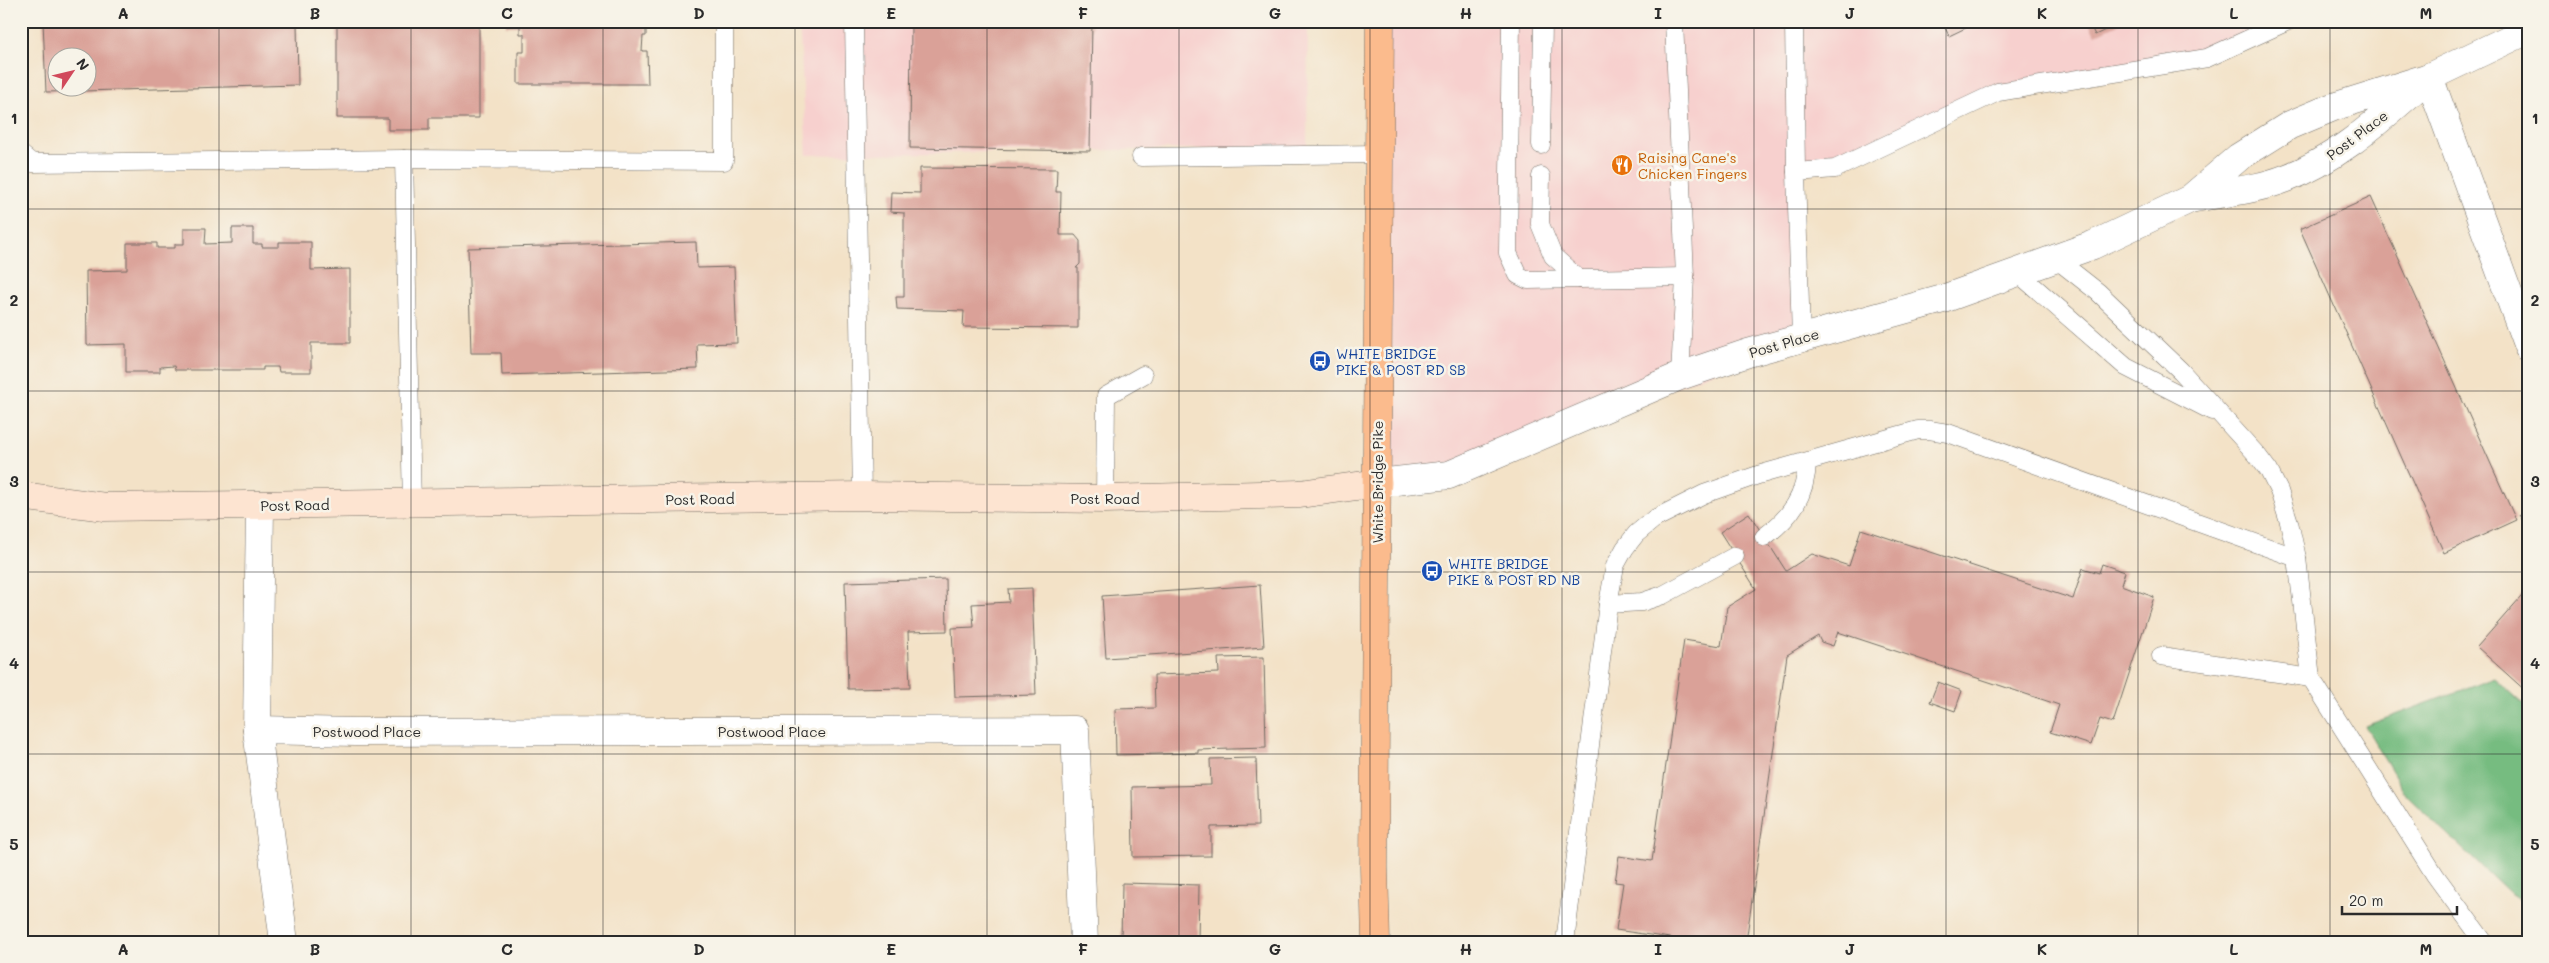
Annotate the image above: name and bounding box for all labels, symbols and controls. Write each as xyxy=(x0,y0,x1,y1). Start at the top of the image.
text: A xyxy=(117,2,129,23)
text: B xyxy=(310,2,320,23)
text: C xyxy=(501,2,513,23)
text: D xyxy=(693,2,705,23)
text: E xyxy=(886,2,896,23)
text: F xyxy=(1078,2,1088,23)
text: G xyxy=(1269,2,1281,23)
text: H xyxy=(1460,2,1472,23)
text: I xyxy=(1654,2,1662,23)
text: J xyxy=(1845,2,1855,23)
text: K xyxy=(2037,2,2047,23)
text: L xyxy=(2229,2,2239,23)
text: M xyxy=(2420,2,2432,23)
north arrow xyxy=(48,48,98,98)
text: N xyxy=(72,54,94,74)
street label: Post Place xyxy=(2323,106,2391,164)
text: 1 xyxy=(10,107,18,128)
text: 1 xyxy=(2531,107,2539,128)
place label: Raising Cane's Chicken Fingers xyxy=(1638,148,1747,183)
restaurant icon: Raising Cane's Chicken Fingers xyxy=(1610,153,1634,177)
text: 2 xyxy=(10,289,19,310)
text: 2 xyxy=(2531,289,2540,310)
street label: Post Place xyxy=(1747,324,1821,362)
place label: WHITE BRIDGE PIKE & POST RD SB xyxy=(1336,344,1466,379)
bus stop icon: WHITE BRIDGE PIKE & POST RD SB xyxy=(1308,349,1332,373)
street label: White Bridge Pike xyxy=(1368,421,1387,543)
text: 3 xyxy=(9,470,19,491)
text: 3 xyxy=(2530,470,2540,491)
street label: Post Road xyxy=(665,489,735,509)
street label: Post Road xyxy=(1070,489,1140,508)
street label: Post Road xyxy=(260,495,330,515)
place label: WHITE BRIDGE PIKE & POST RD NB xyxy=(1448,554,1580,589)
bus stop icon: WHITE BRIDGE PIKE & POST RD NB xyxy=(1420,559,1444,583)
text: 4 xyxy=(9,652,19,673)
text: 4 xyxy=(2530,652,2540,673)
street label: Postwood Place xyxy=(313,722,421,741)
street label: Postwood Place xyxy=(718,722,826,741)
text: 5 xyxy=(9,833,19,854)
text: 5 xyxy=(2530,833,2540,854)
scale bar xyxy=(2342,883,2456,915)
text: 20 m xyxy=(2349,890,2383,910)
text: A xyxy=(117,938,129,959)
text: B xyxy=(310,938,320,959)
text: C xyxy=(501,938,513,959)
text: D xyxy=(693,938,705,959)
text: E xyxy=(886,938,896,959)
text: F xyxy=(1078,938,1088,959)
text: G xyxy=(1269,938,1281,959)
text: H xyxy=(1460,938,1472,959)
text: I xyxy=(1654,938,1662,959)
text: J xyxy=(1845,938,1855,959)
text: K xyxy=(2037,938,2047,959)
text: L xyxy=(2229,938,2239,959)
text: M xyxy=(2420,938,2432,959)

